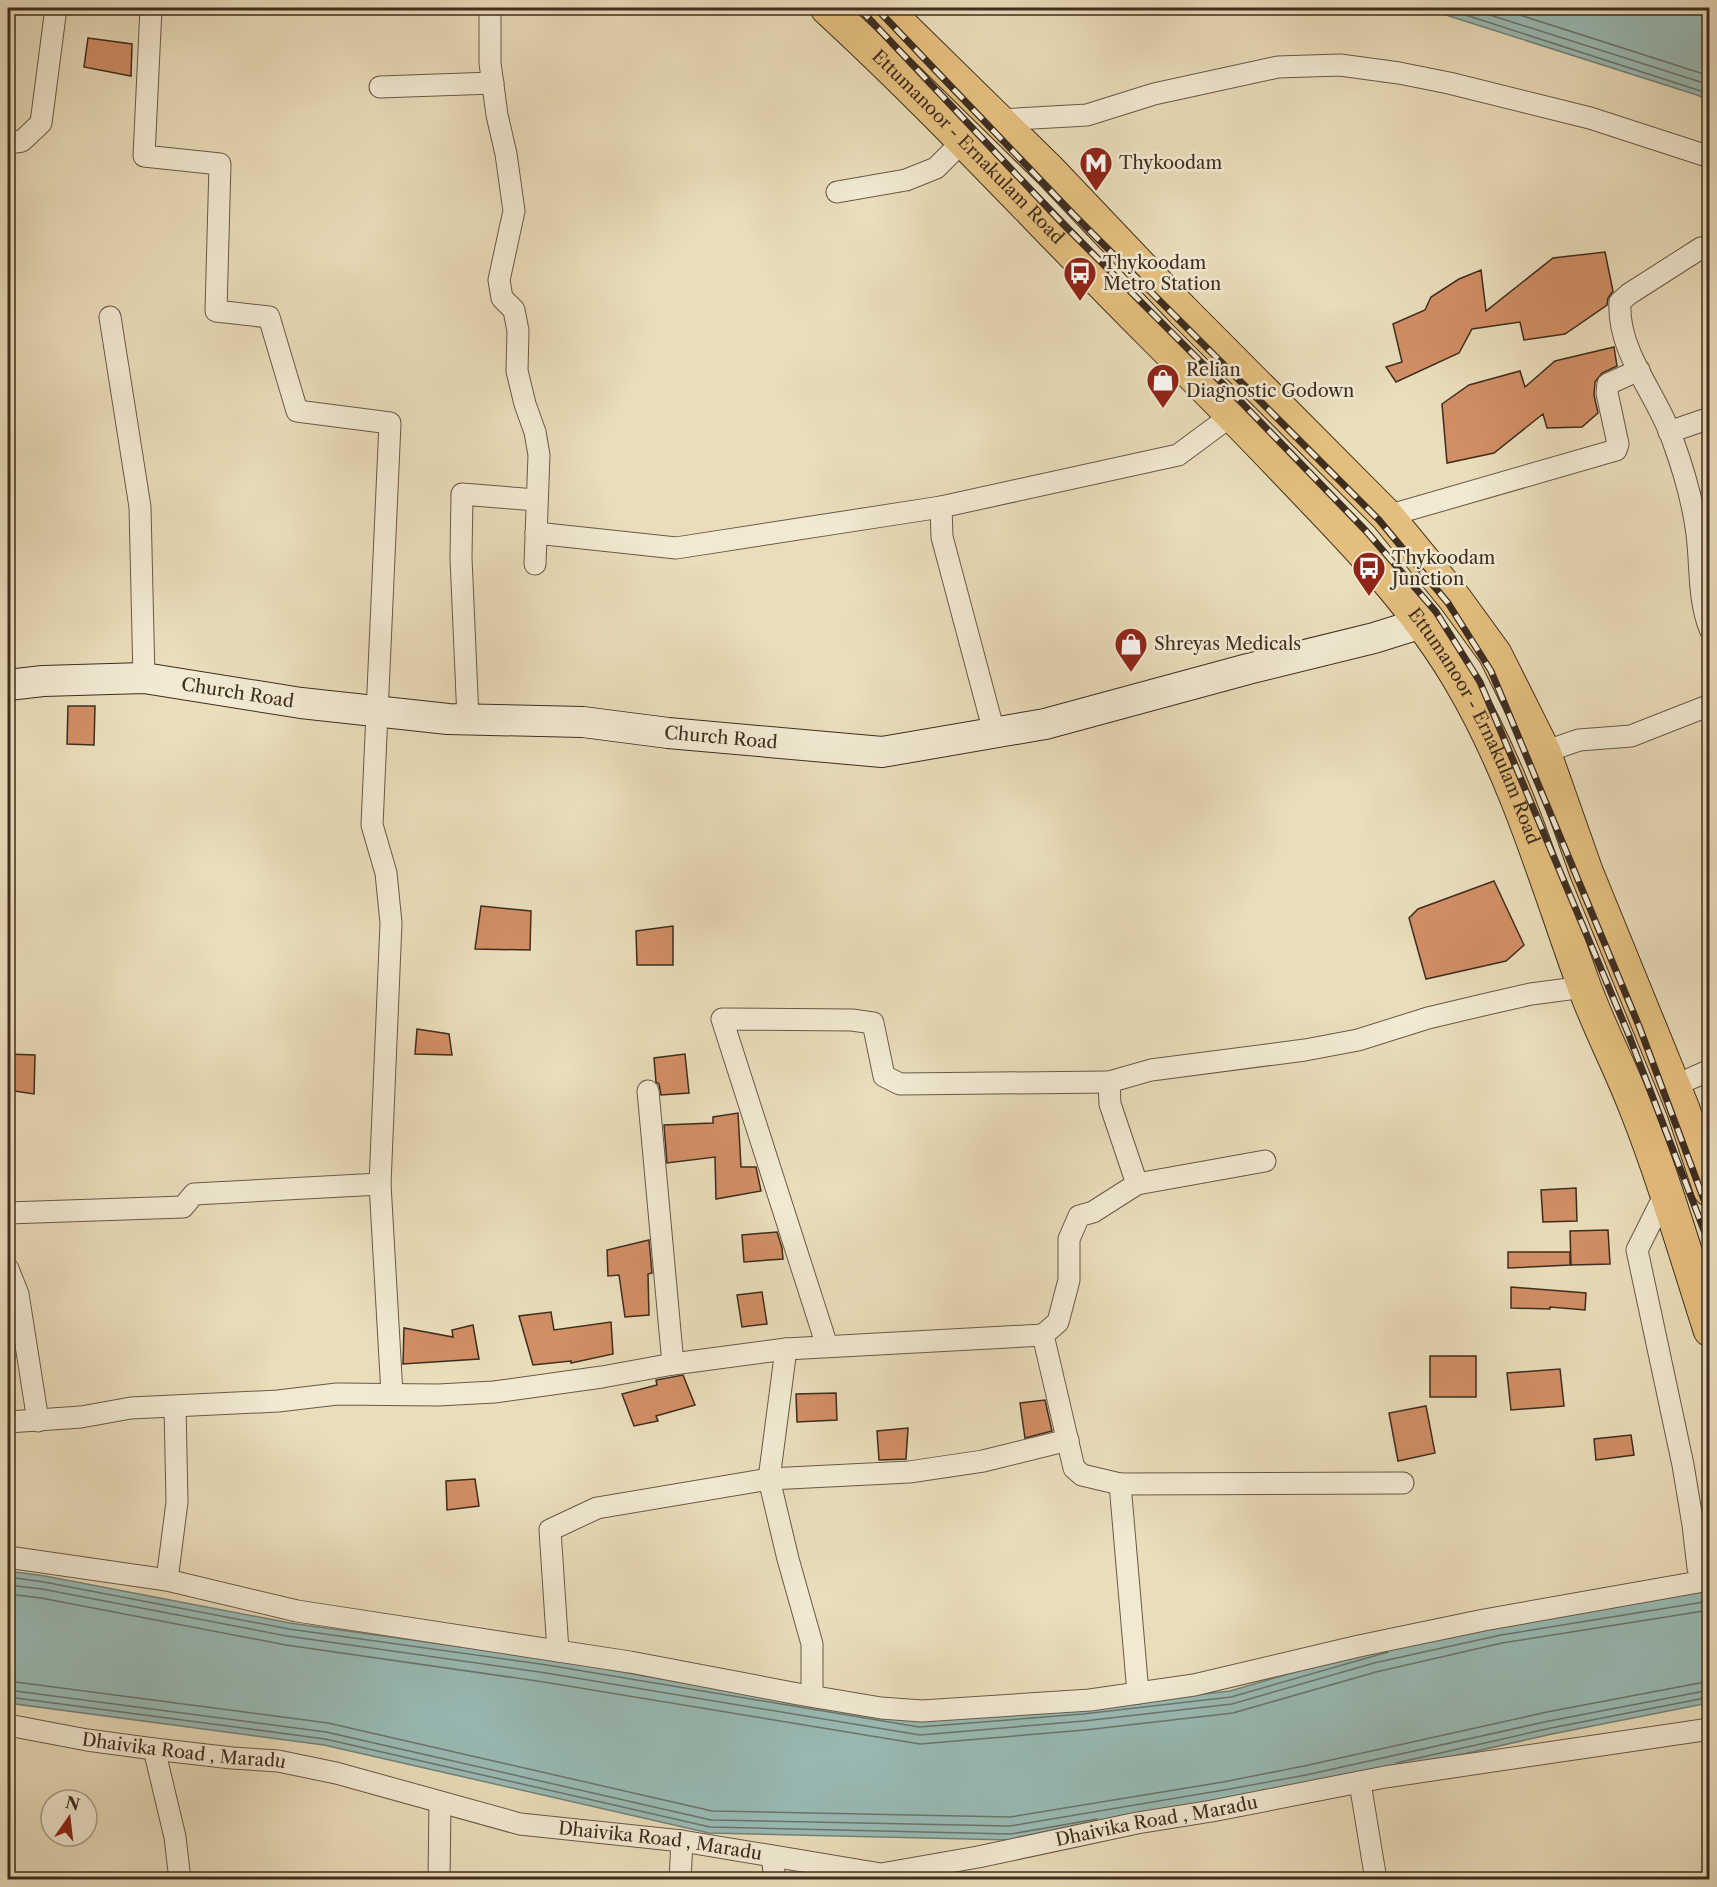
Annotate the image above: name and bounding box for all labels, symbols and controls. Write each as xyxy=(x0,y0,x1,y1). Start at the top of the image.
street label: Ettumanoor - Ernakulam Road xyxy=(867,45,1069,249)
metro station icon: Thykoodam xyxy=(1078,145,1114,192)
place label: Thykoodam xyxy=(1119,152,1222,174)
place label: Thykoodam Metro Station xyxy=(1103,252,1221,295)
bus stop icon: Thykoodam Metro Station xyxy=(1062,255,1098,302)
place label: Relian Diagnostic Godown xyxy=(1186,359,1354,402)
shop icon: Relian Diagnostic Godown xyxy=(1145,362,1181,409)
place label: Thykoodam Junction xyxy=(1389,547,1495,590)
bus stop icon: Thykoodam Junction xyxy=(1351,550,1387,597)
street label: Ettumanoor - Ernakulam Road xyxy=(1403,604,1544,847)
shop icon: Shreyas Medicals xyxy=(1113,626,1149,673)
place label: Shreyas Medicals xyxy=(1154,633,1301,655)
street label: Church Road xyxy=(180,673,295,713)
street label: Church Road xyxy=(663,722,779,754)
street label: Dhaivika Road , Maradu xyxy=(80,1728,288,1773)
north arrow xyxy=(39,1788,99,1848)
street label: Dhaivika Road , Maradu xyxy=(1053,1791,1260,1851)
text: N xyxy=(63,1792,82,1815)
street label: Dhaivika Road , Maradu xyxy=(557,1817,764,1865)

